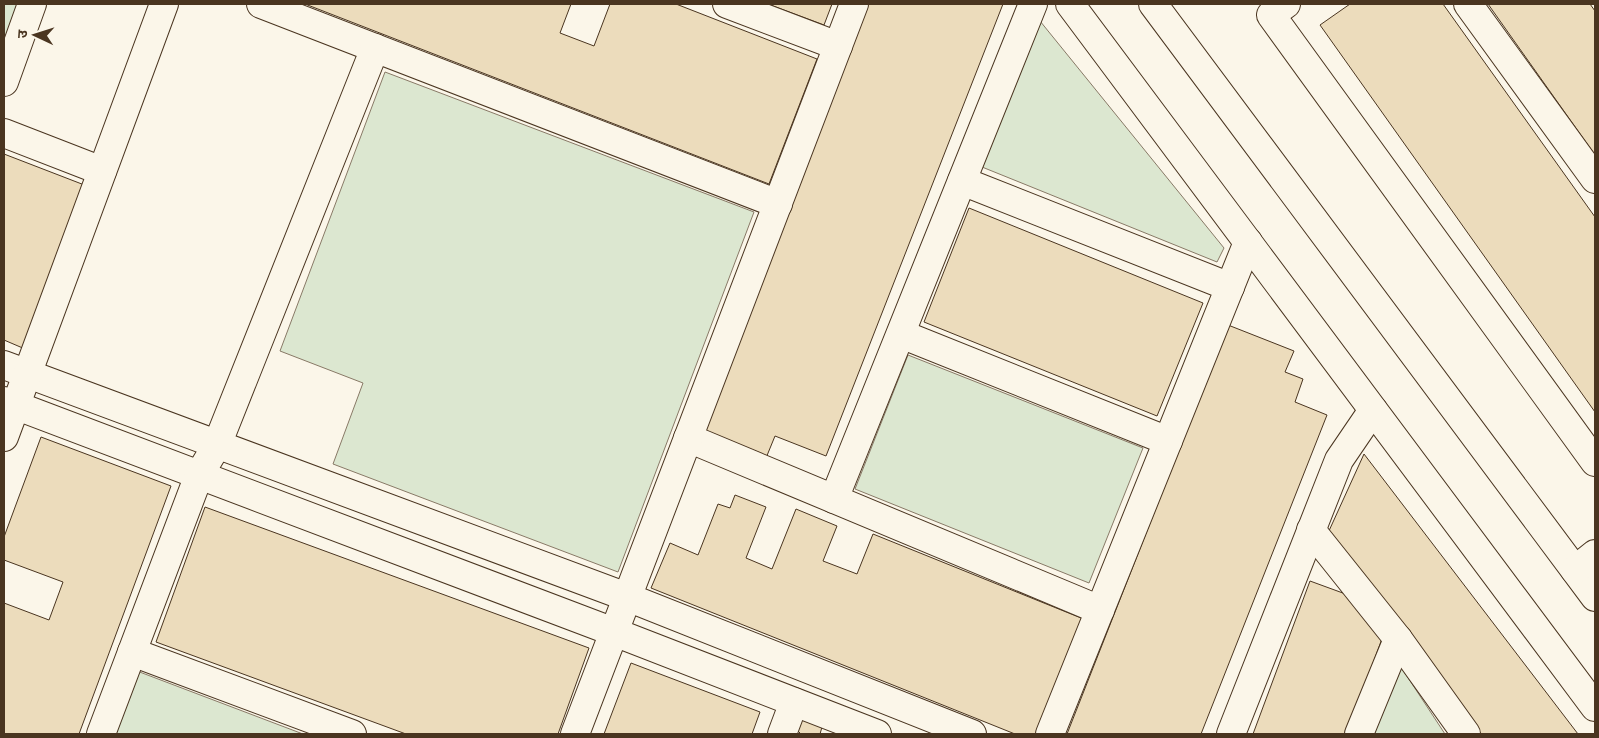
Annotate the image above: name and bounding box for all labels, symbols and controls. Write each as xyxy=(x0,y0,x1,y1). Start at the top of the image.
north arrow xyxy=(10,10,60,60)
text: उ xyxy=(11,28,31,39)

